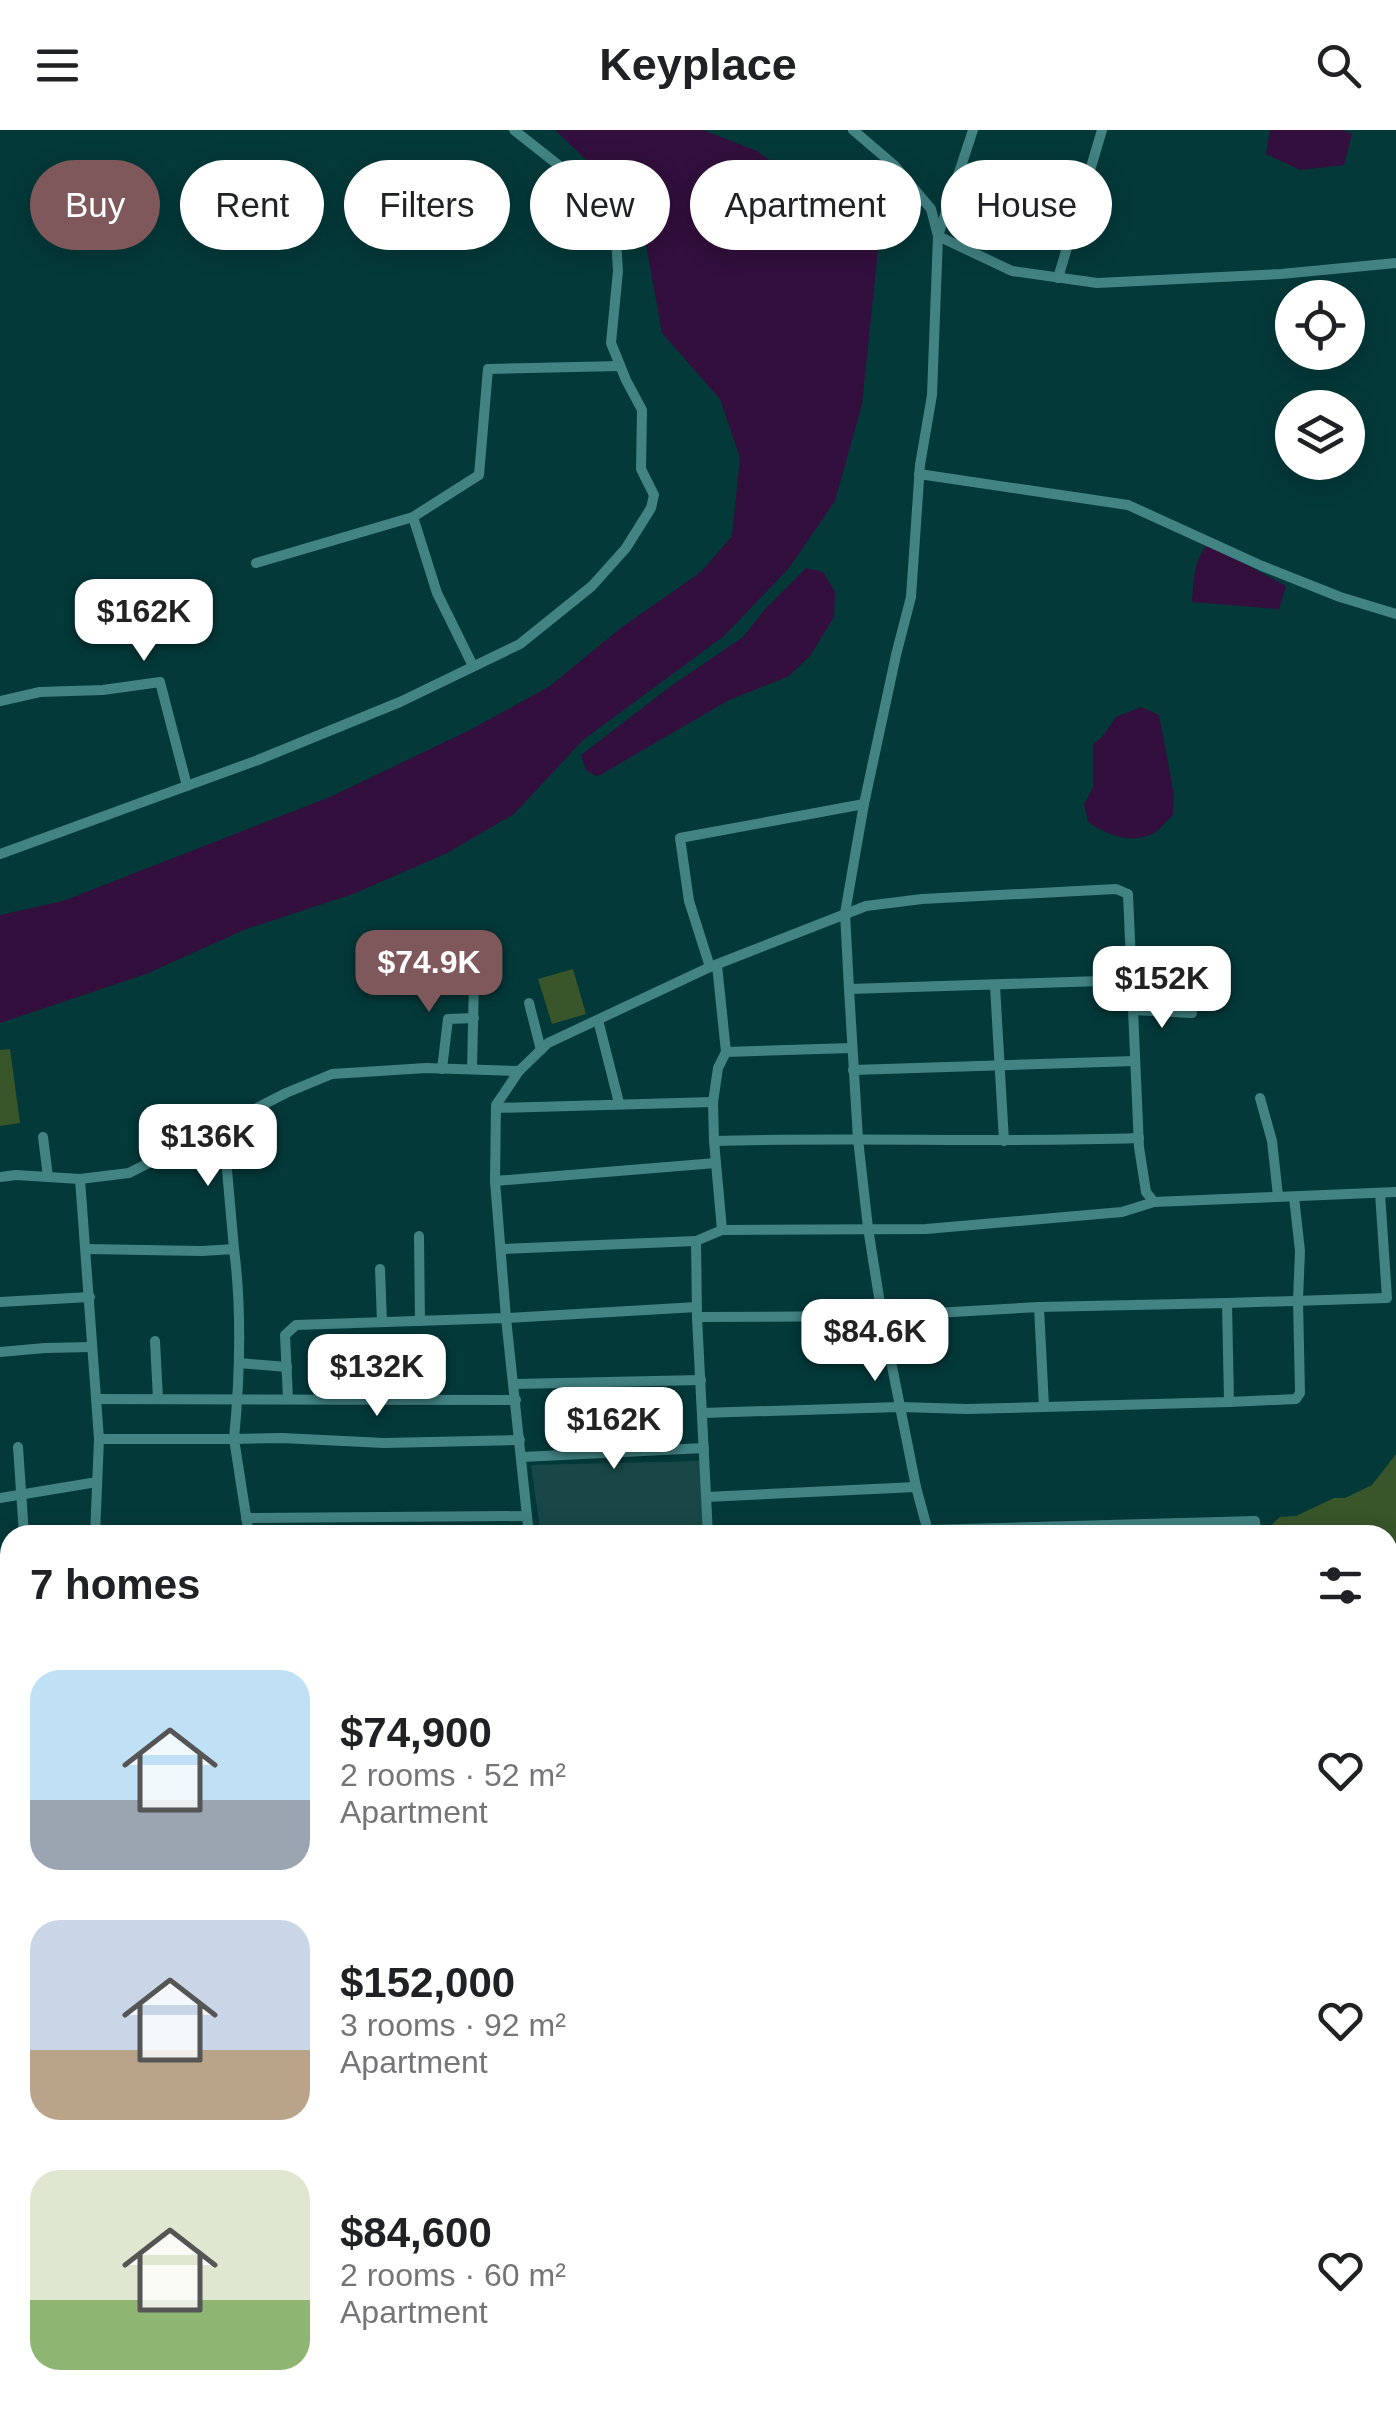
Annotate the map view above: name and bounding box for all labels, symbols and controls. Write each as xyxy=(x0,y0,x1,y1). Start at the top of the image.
icon: menu xyxy=(30,38,85,93)
icon: search xyxy=(1311,38,1366,93)
text: Keyplace xyxy=(599,39,797,90)
chip: Buy xyxy=(30,160,160,250)
chip: Rent xyxy=(180,160,324,250)
chip: Filters xyxy=(344,160,510,250)
chip: New xyxy=(530,160,670,250)
chip: Apartment xyxy=(690,160,921,250)
chip: House xyxy=(941,160,1112,250)
map controls xyxy=(1275,280,1365,480)
button: locate xyxy=(1275,280,1365,370)
button: layers xyxy=(1275,390,1365,480)
pin: $162K xyxy=(74,579,214,664)
text: $162K xyxy=(97,593,191,629)
pin: $74.9K xyxy=(348,930,510,1015)
text: $74.9K xyxy=(377,944,481,980)
pin: $152K xyxy=(1092,946,1232,1031)
text: $152K xyxy=(1115,960,1209,996)
pin: $136K xyxy=(138,1104,278,1189)
text: $136K xyxy=(161,1118,255,1154)
pin: $84.6K xyxy=(794,1299,956,1384)
text: $84.6K xyxy=(823,1313,927,1349)
pin: $132K xyxy=(307,1334,447,1419)
text: $132K xyxy=(330,1348,424,1384)
pin: $162K xyxy=(544,1387,684,1472)
text: $162K xyxy=(567,1401,661,1437)
icon: filters xyxy=(1313,1558,1368,1613)
text: 7 homes xyxy=(30,1561,200,1608)
text: $74,900 xyxy=(340,1709,492,1756)
icon: home xyxy=(110,1710,230,1830)
icon: heart xyxy=(1313,1743,1368,1798)
text: 2 rooms · 52 m² xyxy=(340,1757,566,1793)
text: Apartment xyxy=(340,1794,488,1830)
text: $152,000 xyxy=(340,1959,515,2006)
icon: home xyxy=(110,1960,230,2080)
icon: heart xyxy=(1313,1993,1368,2048)
text: 3 rooms · 92 m² xyxy=(340,2007,566,2043)
text: Apartment xyxy=(340,2044,488,2080)
text: $84,600 xyxy=(340,2209,492,2256)
icon: home xyxy=(110,2210,230,2330)
icon: heart xyxy=(1313,2243,1368,2298)
text: 2 rooms · 60 m² xyxy=(340,2257,566,2293)
text: Apartment xyxy=(340,2294,488,2330)

